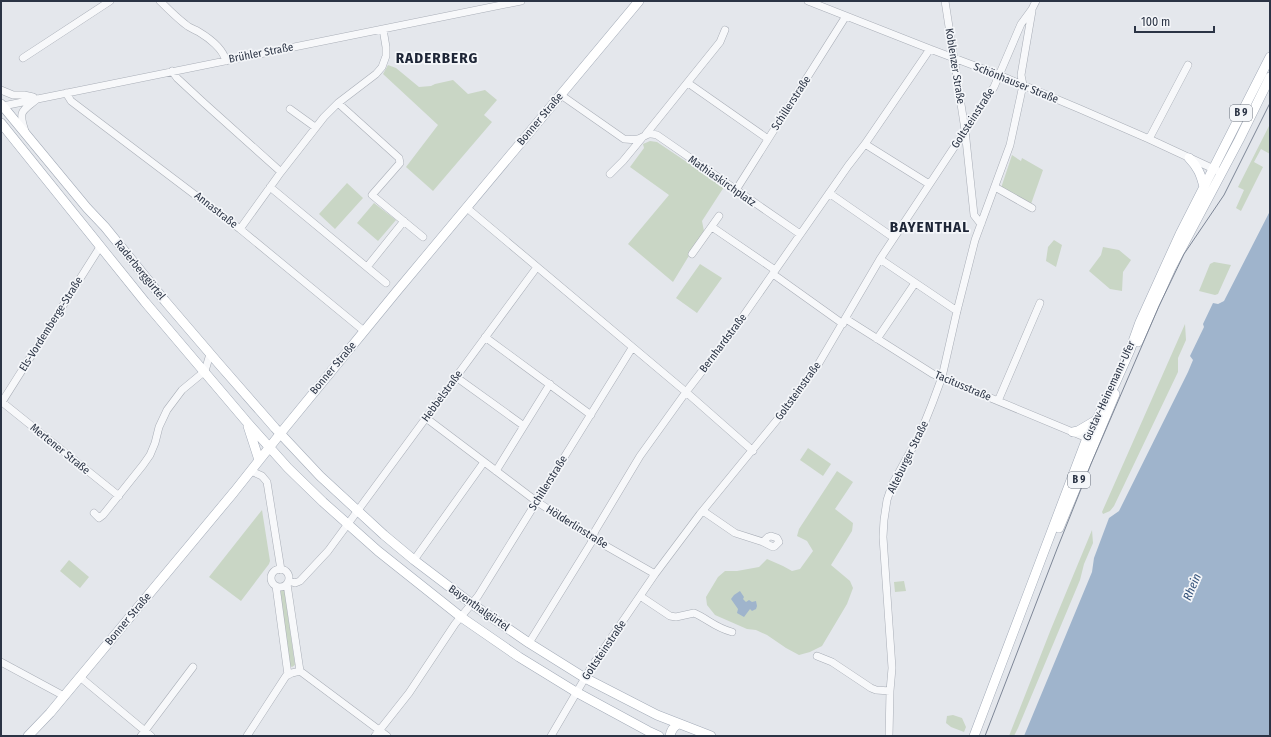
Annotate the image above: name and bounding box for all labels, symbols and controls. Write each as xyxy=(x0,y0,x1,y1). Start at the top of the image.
scale bar xyxy=(1135,8,1214,34)
text: 100 m xyxy=(1141,15,1170,29)
street label: Koblenzer Straße xyxy=(943,27,967,105)
street label: Brühler Straße xyxy=(228,40,294,66)
district label: RADERBERG xyxy=(396,49,478,67)
street label: Schönhauser Straße xyxy=(972,60,1060,106)
street label: Schillerstraße xyxy=(769,73,813,133)
street label: Goltsteinstraße xyxy=(949,85,997,151)
street label: Bonner Straße xyxy=(514,90,566,148)
road number: B 9 xyxy=(1230,105,1252,121)
street label: Mathiaskirchplatz xyxy=(686,153,759,209)
street label: Annastraße xyxy=(192,189,240,231)
district label: BAYENTHAL xyxy=(890,218,970,236)
street label: Raderberggürtel xyxy=(112,238,168,303)
street label: Els-Vordemberge-Straße xyxy=(17,274,85,374)
street label: Bernhardstraße xyxy=(697,311,749,375)
street label: Bonner Straße xyxy=(307,339,359,397)
street label: Gustav-Heinemann-Ufer xyxy=(1080,339,1138,443)
street label: Goltsteinstraße xyxy=(772,359,824,423)
street label: Hebbelstraße xyxy=(419,368,465,424)
street label: Tacitusstraße xyxy=(933,368,993,404)
street label: Alteburger Straße xyxy=(885,419,931,495)
street label: Mertener Straße xyxy=(28,421,92,477)
street label: Schillerstraße xyxy=(526,453,570,513)
road number: B 9 xyxy=(1068,472,1090,488)
street label: Hölderlinstraße xyxy=(544,503,610,551)
water label: Rhein xyxy=(1180,571,1204,603)
street label: Bayenthalgürtel xyxy=(446,582,512,634)
street label: Bonner Straße xyxy=(102,590,154,648)
street label: Goltsteinstraße xyxy=(579,618,629,682)

